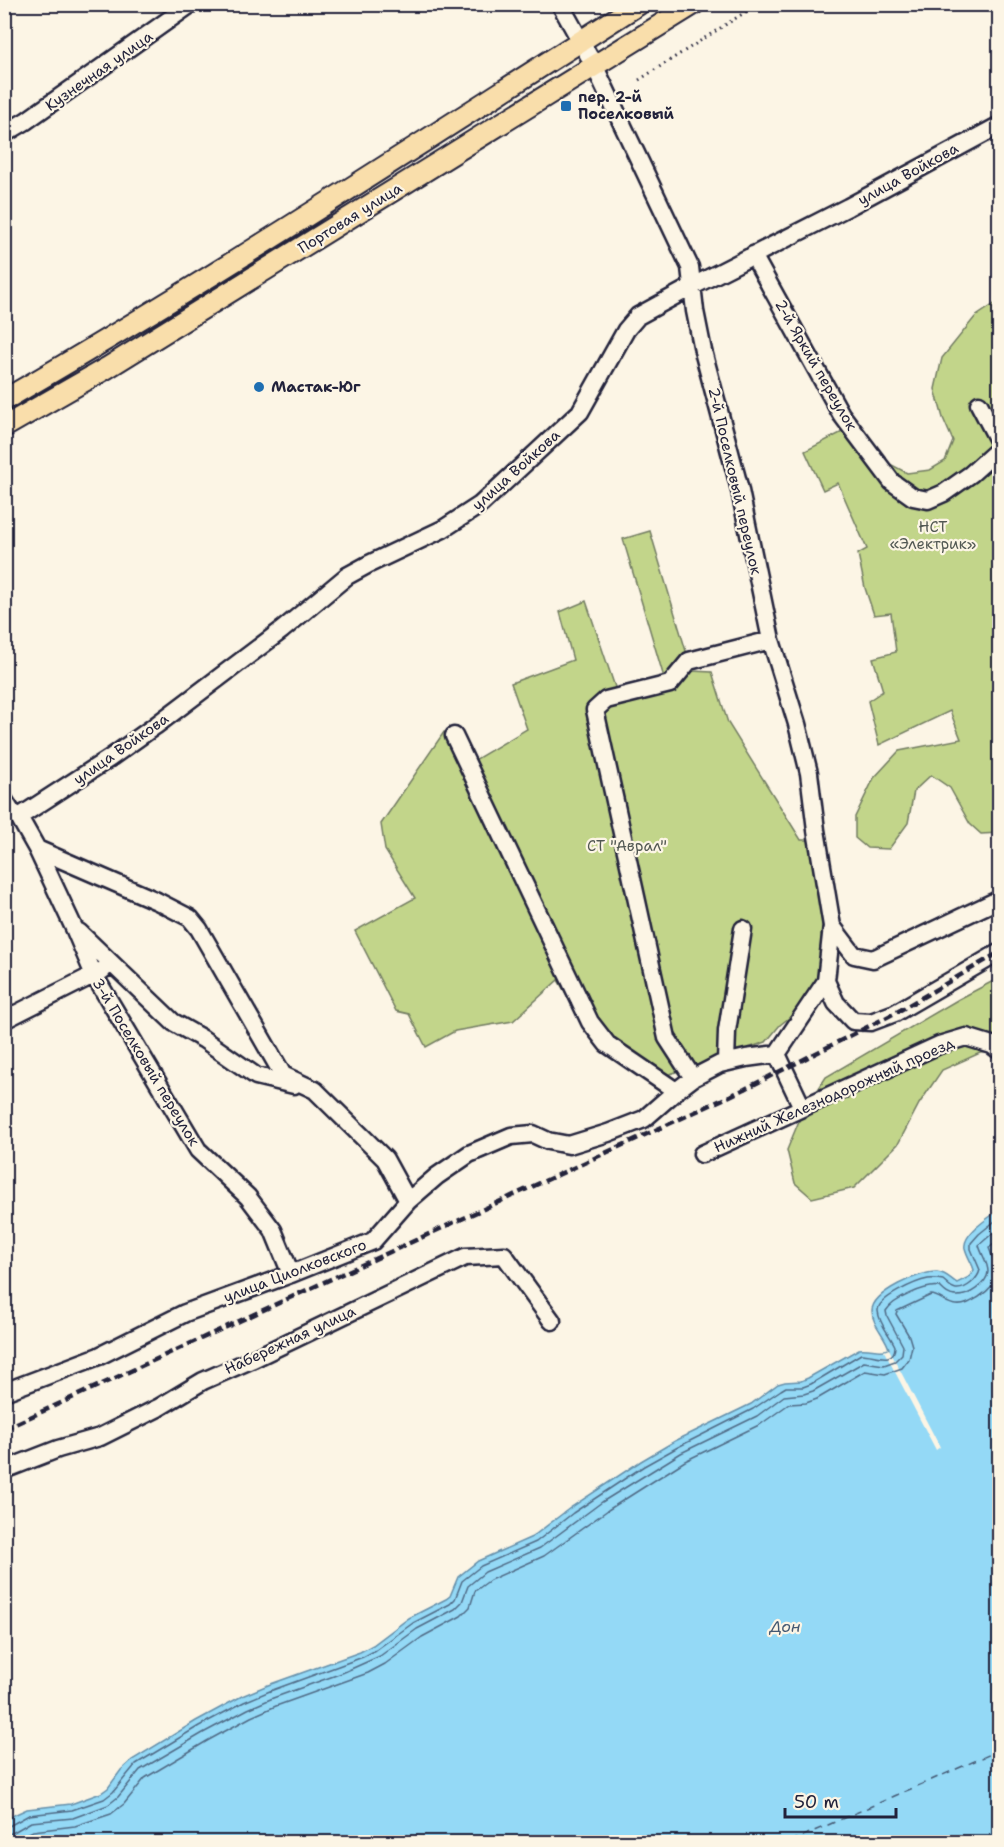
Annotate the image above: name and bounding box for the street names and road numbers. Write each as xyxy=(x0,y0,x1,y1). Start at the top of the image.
street label: Кузнечная улица xyxy=(41,26,157,116)
street label: улица Войкова xyxy=(854,138,962,210)
street label: Портовая улица xyxy=(294,178,406,258)
street label: 2-й Яркий переулок xyxy=(770,296,862,434)
street label: 2-й Поселковый переулок xyxy=(704,385,766,577)
street label: улица Войкова xyxy=(468,425,565,515)
street label: улица Войкова xyxy=(69,708,173,789)
street label: 3-й Поселковый переулок xyxy=(88,974,204,1150)
street label: Нижний Железнодорожный проезд xyxy=(711,1033,958,1157)
street label: улица Циолковского xyxy=(221,1234,369,1308)
street label: Набережная улица xyxy=(221,1301,359,1379)

